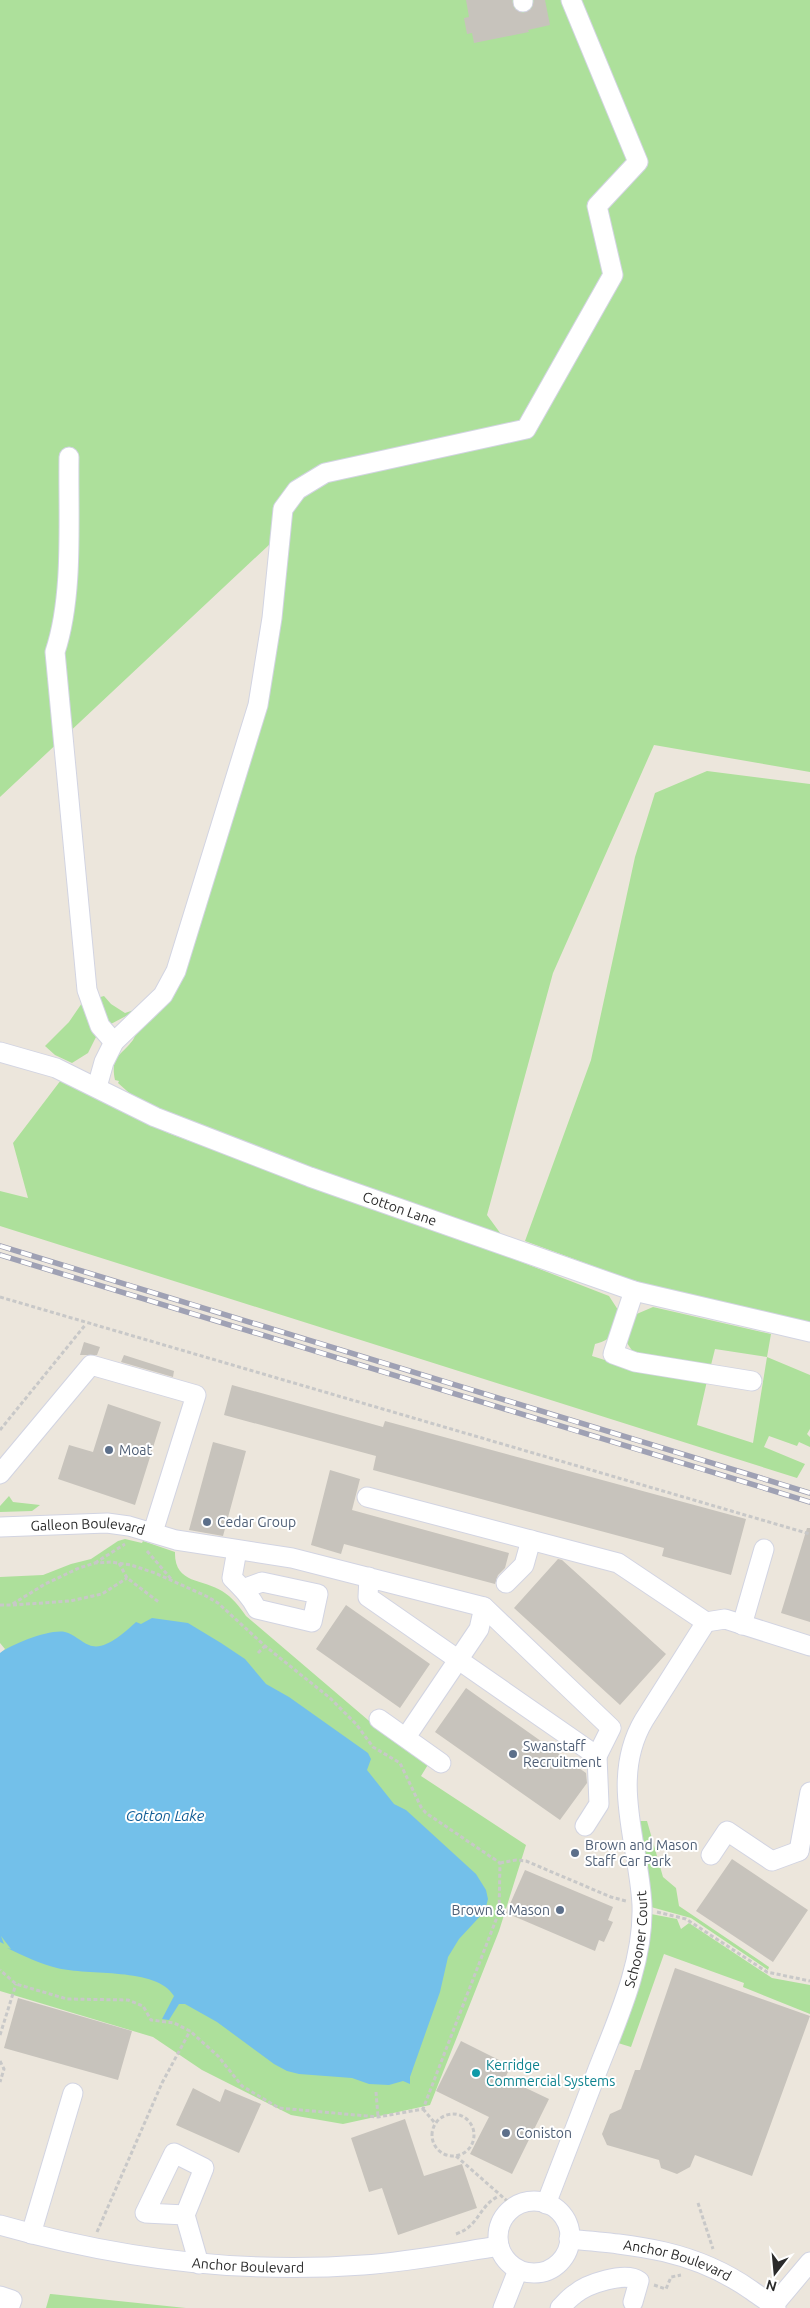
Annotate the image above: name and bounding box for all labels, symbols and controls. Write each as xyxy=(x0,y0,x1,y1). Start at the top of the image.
street label: Cotton Lane xyxy=(361,1188,439,1229)
place label: Moat xyxy=(119,1442,153,1458)
marker: Moat xyxy=(103,1444,115,1456)
place label: Cedar Group xyxy=(217,1514,296,1530)
street label: Galleon Boulevard xyxy=(30,1515,147,1538)
marker: Cedar Group xyxy=(201,1516,213,1528)
place label: Swanstaff Recruitment xyxy=(523,1738,602,1770)
marker: Swanstaff Recruitment xyxy=(507,1748,519,1760)
water label: Cotton Lake xyxy=(126,1807,205,1824)
place label: Brown and Mason Staff Car Park xyxy=(585,1837,698,1869)
marker: Brown and Mason Staff Car Park xyxy=(569,1847,581,1859)
street label: Schooner Court xyxy=(621,1889,650,1990)
place label: Brown & Mason xyxy=(452,1902,550,1918)
marker: Brown & Mason xyxy=(554,1904,566,1916)
place label: Kerridge Commercial Systems xyxy=(486,2057,615,2089)
marker: Kerridge Commercial Systems xyxy=(470,2067,482,2079)
place label: Coniston xyxy=(516,2125,572,2141)
marker: Coniston xyxy=(500,2127,512,2139)
street label: Anchor Boulevard xyxy=(622,2237,734,2284)
north arrow xyxy=(750,2248,800,2298)
street label: Anchor Boulevard xyxy=(191,2254,304,2276)
text: N xyxy=(764,2276,779,2295)

